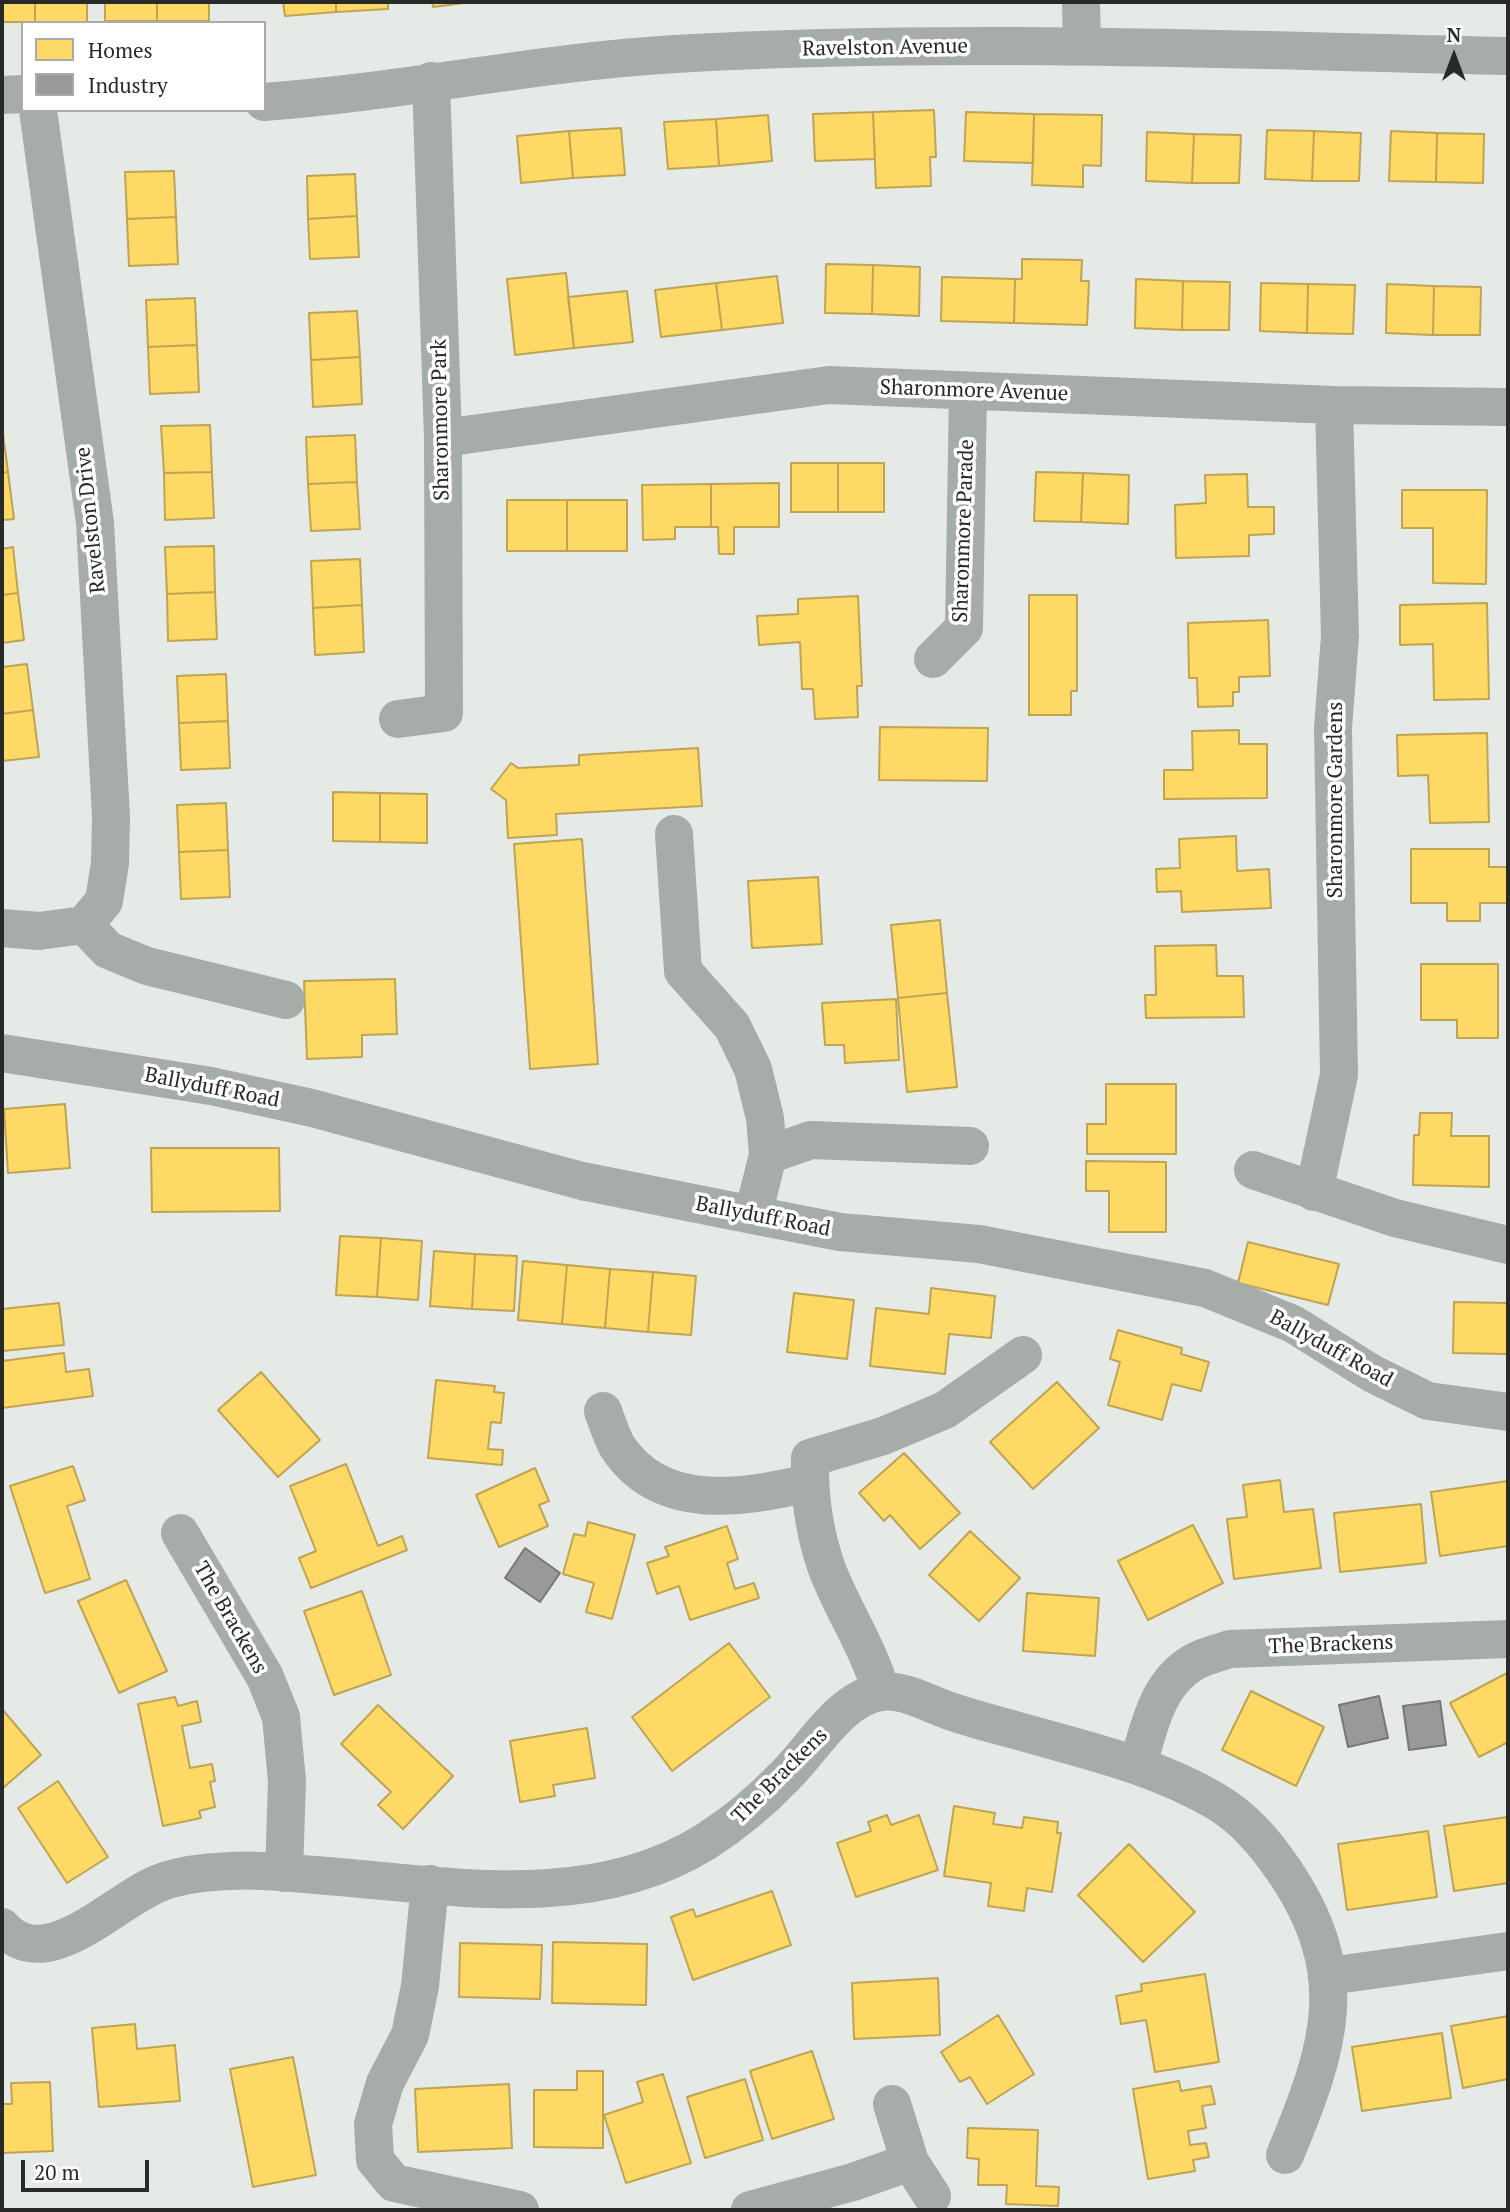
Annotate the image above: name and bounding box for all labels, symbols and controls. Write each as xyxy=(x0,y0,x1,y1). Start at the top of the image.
legend xyxy=(21,21,266,112)
north arrow xyxy=(1419,21,1489,91)
text: N xyxy=(1447,22,1461,47)
street label: Ravelston Avenue xyxy=(802,34,968,62)
text: Homes xyxy=(88,36,153,64)
text: Industry xyxy=(88,71,168,99)
street label: Sharonmore Park xyxy=(427,339,455,501)
street label: Sharonmore Avenue xyxy=(879,375,1069,407)
street label: Sharonmore Parade xyxy=(948,439,980,623)
street label: Ravelston Drive xyxy=(71,445,111,595)
street label: Sharonmore Gardens xyxy=(1323,702,1349,898)
street label: Ballyduff Road xyxy=(142,1063,282,1113)
street label: Ballyduff Road xyxy=(693,1192,833,1242)
street label: Ballyduff Road xyxy=(1265,1305,1397,1393)
street label: The Brackens xyxy=(188,1558,272,1678)
street label: The Brackens xyxy=(1268,1630,1394,1660)
street label: The Brackens xyxy=(727,1723,833,1829)
scale bar xyxy=(24,2146,152,2190)
text: 20 m xyxy=(34,2158,80,2186)

